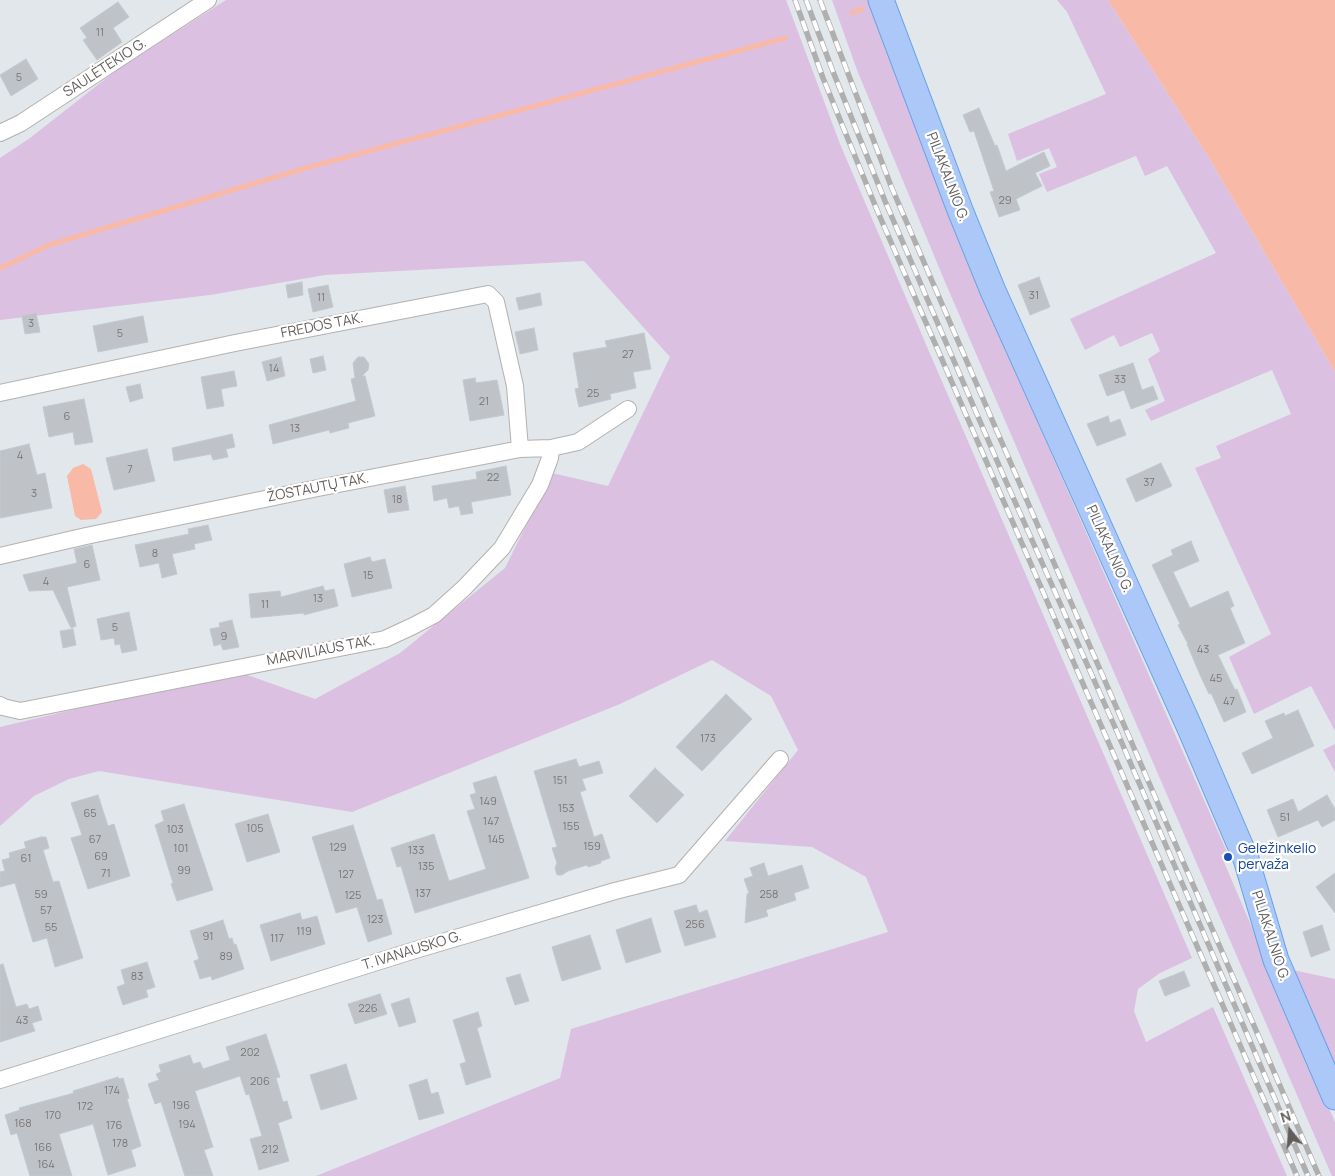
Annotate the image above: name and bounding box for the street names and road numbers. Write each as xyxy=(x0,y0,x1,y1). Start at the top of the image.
street label: SAULĖTEKIO G. xyxy=(60,35,150,101)
street label: PILIAKALNIO G. xyxy=(922,130,972,224)
street label: FREDOS TAK. xyxy=(279,310,365,342)
street label: ŽOSTAUTŲ TAK. xyxy=(266,470,370,506)
street label: PILIAKALNIO G. xyxy=(1082,503,1136,595)
street label: MARVILIAUS TAK. xyxy=(265,632,377,670)
street label: PILIAKALNIO G. xyxy=(1248,889,1292,983)
street label: T. IVANAUSKO G. xyxy=(360,928,464,974)

